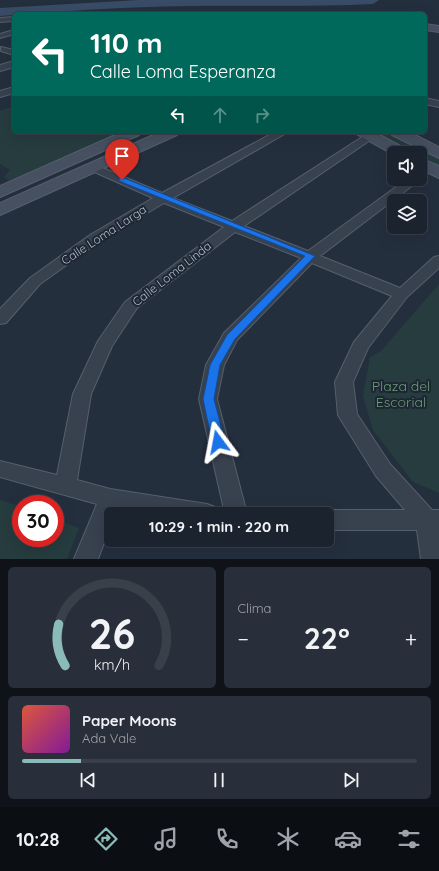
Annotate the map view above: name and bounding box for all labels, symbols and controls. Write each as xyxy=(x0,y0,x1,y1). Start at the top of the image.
text: 110 m xyxy=(90,25,163,60)
icon: left xyxy=(24,28,76,80)
text: Calle Loma Esperanza xyxy=(90,60,276,83)
icon: left xyxy=(167,104,189,126)
icon: ahead xyxy=(209,104,231,126)
icon: right xyxy=(251,104,273,126)
pin xyxy=(105,139,139,180)
icon: arrive xyxy=(111,145,133,167)
map controls xyxy=(387,146,427,234)
button: sound xyxy=(387,146,427,186)
button: layers xyxy=(387,194,427,234)
street label: Calle Loma Larga xyxy=(58,201,149,268)
street label: Calle Loma Linda xyxy=(129,238,214,309)
park label: Plaza del Escorial xyxy=(372,377,430,411)
position arrow xyxy=(197,421,239,463)
speed limit sign: 30 xyxy=(12,495,64,547)
text: 10:29 · 1 min · 220 m xyxy=(149,517,289,536)
text: Clima xyxy=(238,600,272,616)
text: 26 xyxy=(88,606,135,658)
text: 22° xyxy=(304,619,350,657)
text: − xyxy=(238,625,249,653)
text: + xyxy=(405,625,417,653)
text: km/h xyxy=(94,655,130,673)
text: Paper Moons xyxy=(82,711,177,730)
text: Ada Vale xyxy=(82,730,136,746)
icon: previous xyxy=(77,769,99,791)
icon: pause xyxy=(208,769,230,791)
icon: next xyxy=(340,769,362,791)
icon: directions xyxy=(92,825,120,853)
icon: music xyxy=(152,825,180,853)
icon: phone xyxy=(213,825,241,853)
icon: climate xyxy=(274,825,302,853)
icon: car xyxy=(334,825,362,853)
icon: filters xyxy=(395,825,423,853)
text: 10:28 xyxy=(16,828,59,851)

